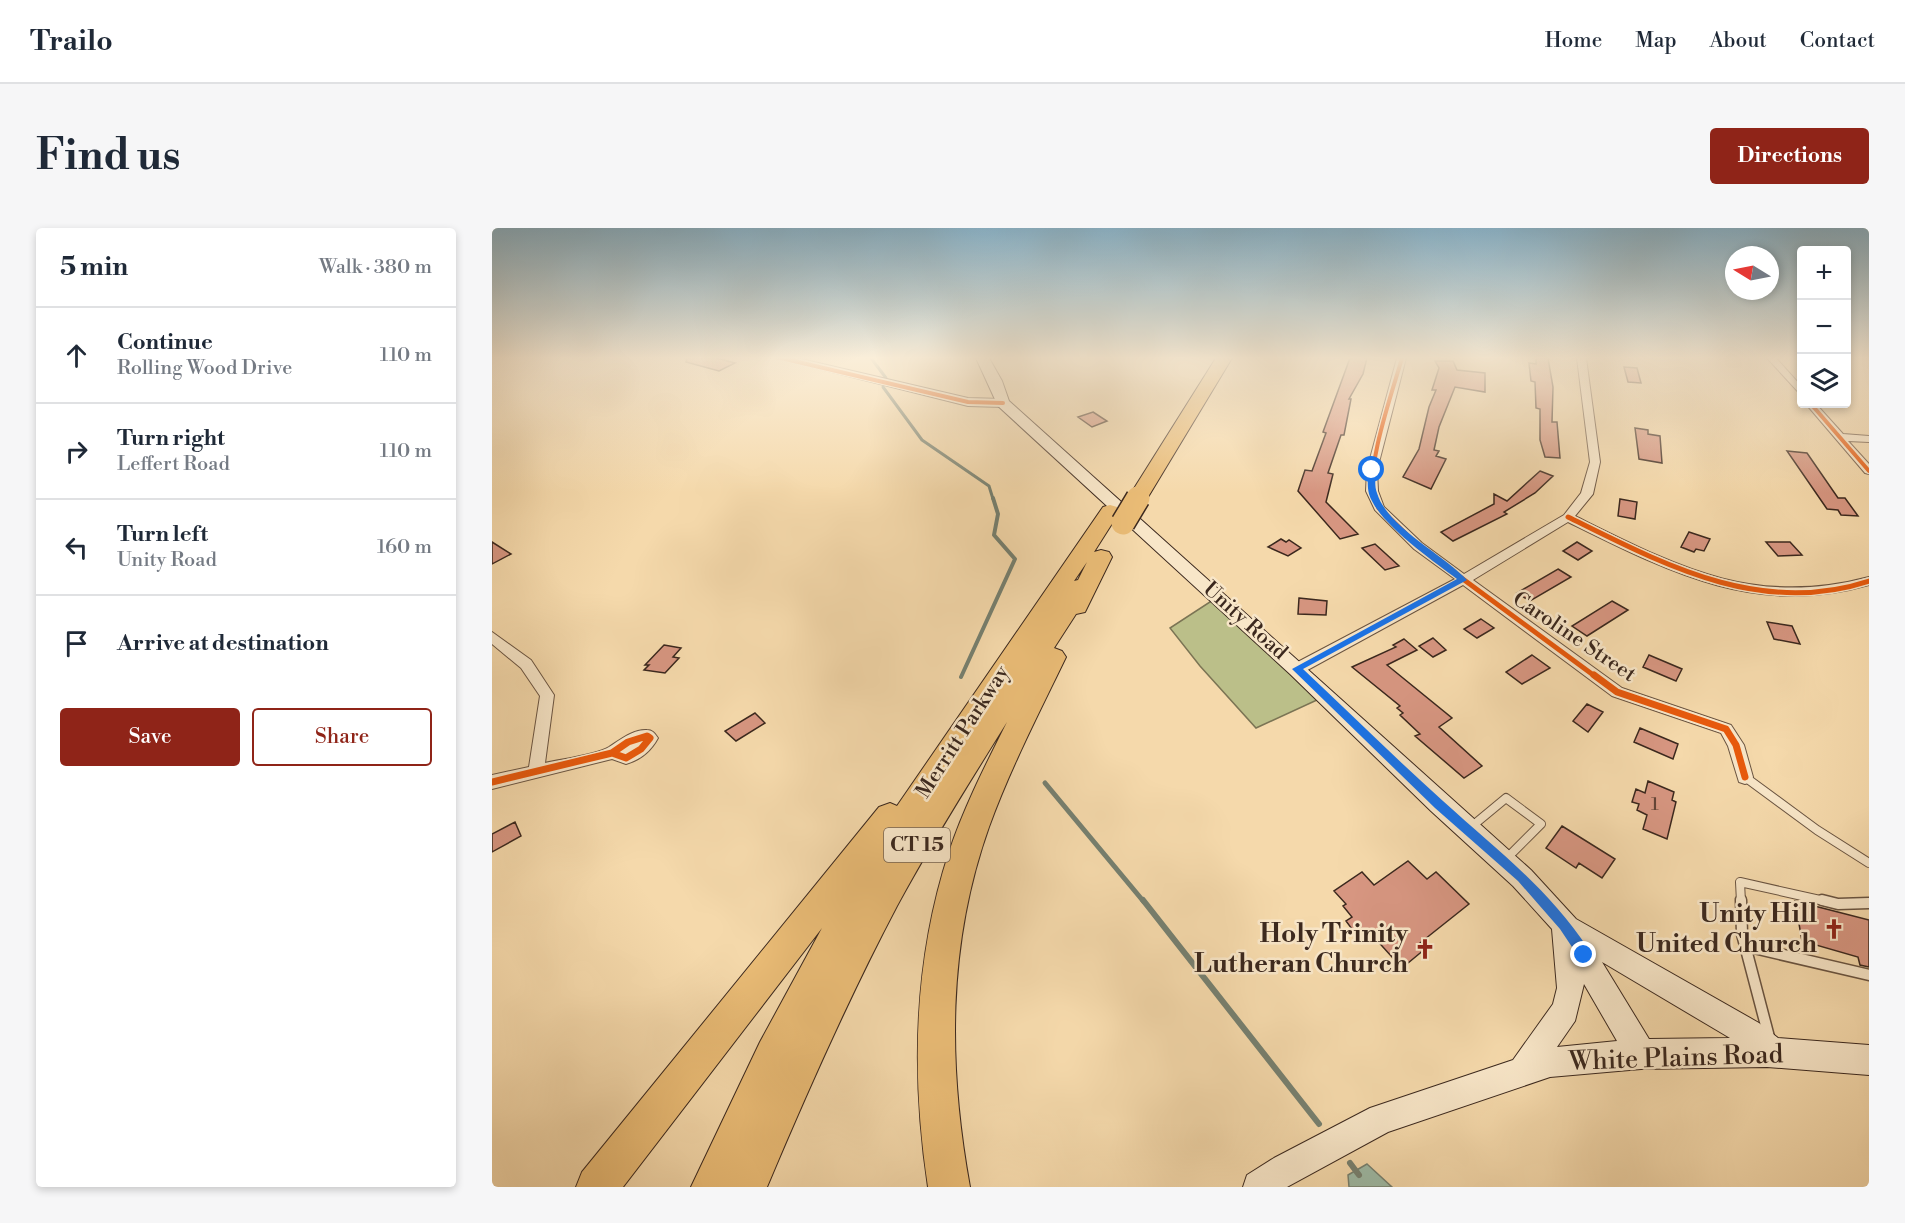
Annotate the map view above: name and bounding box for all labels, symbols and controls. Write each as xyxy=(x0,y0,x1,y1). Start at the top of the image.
text: Trailo xyxy=(30,24,113,59)
text: Home xyxy=(1545,28,1602,54)
text: Map xyxy=(1635,28,1677,54)
text: About xyxy=(1710,28,1767,54)
text: Contact xyxy=(1800,28,1875,54)
button: Directions xyxy=(1710,128,1869,184)
text: Find us xyxy=(36,130,180,183)
north arrow xyxy=(1725,246,1779,300)
map controls xyxy=(1797,246,1851,408)
button: + xyxy=(1797,246,1851,300)
text: 5 min xyxy=(60,251,128,283)
text: Walk · 380 m xyxy=(319,255,432,280)
button: − xyxy=(1797,300,1851,354)
text: Continue xyxy=(117,329,213,356)
icon: ahead xyxy=(60,339,93,372)
text: 110 m xyxy=(380,343,432,368)
button: layers xyxy=(1797,354,1851,408)
text: Rolling Wood Drive xyxy=(117,356,292,381)
text: Turn right xyxy=(117,425,225,452)
icon: right xyxy=(60,435,93,468)
text: 110 m xyxy=(380,439,432,464)
text: Leffert Road xyxy=(117,452,230,477)
route start xyxy=(1358,456,1384,482)
text: Turn left xyxy=(117,521,208,548)
icon: left xyxy=(60,531,93,564)
text: 160 m xyxy=(377,535,432,560)
text: Unity Road xyxy=(117,548,217,573)
street label: Unity Road xyxy=(1197,576,1293,666)
street label: Caroline Street xyxy=(1507,586,1641,688)
icon: arrive xyxy=(60,627,93,660)
text: Arrive at destination xyxy=(117,630,329,657)
street label: Merritt Parkway xyxy=(910,660,1016,803)
button: Save xyxy=(60,708,240,766)
button: Share xyxy=(252,708,432,766)
house number: 1 xyxy=(1651,793,1659,816)
road number: CT 15 xyxy=(884,828,950,862)
place label: Unity Hill United Church xyxy=(1636,898,1817,960)
church icon: Unity Hill United Church xyxy=(1822,917,1846,941)
place label: Holy Trinity Lutheran Church xyxy=(1194,918,1409,980)
church icon: Holy Trinity Lutheran Church xyxy=(1413,937,1437,961)
route end xyxy=(1570,941,1596,967)
street label: White Plains Road xyxy=(1567,1038,1784,1078)

